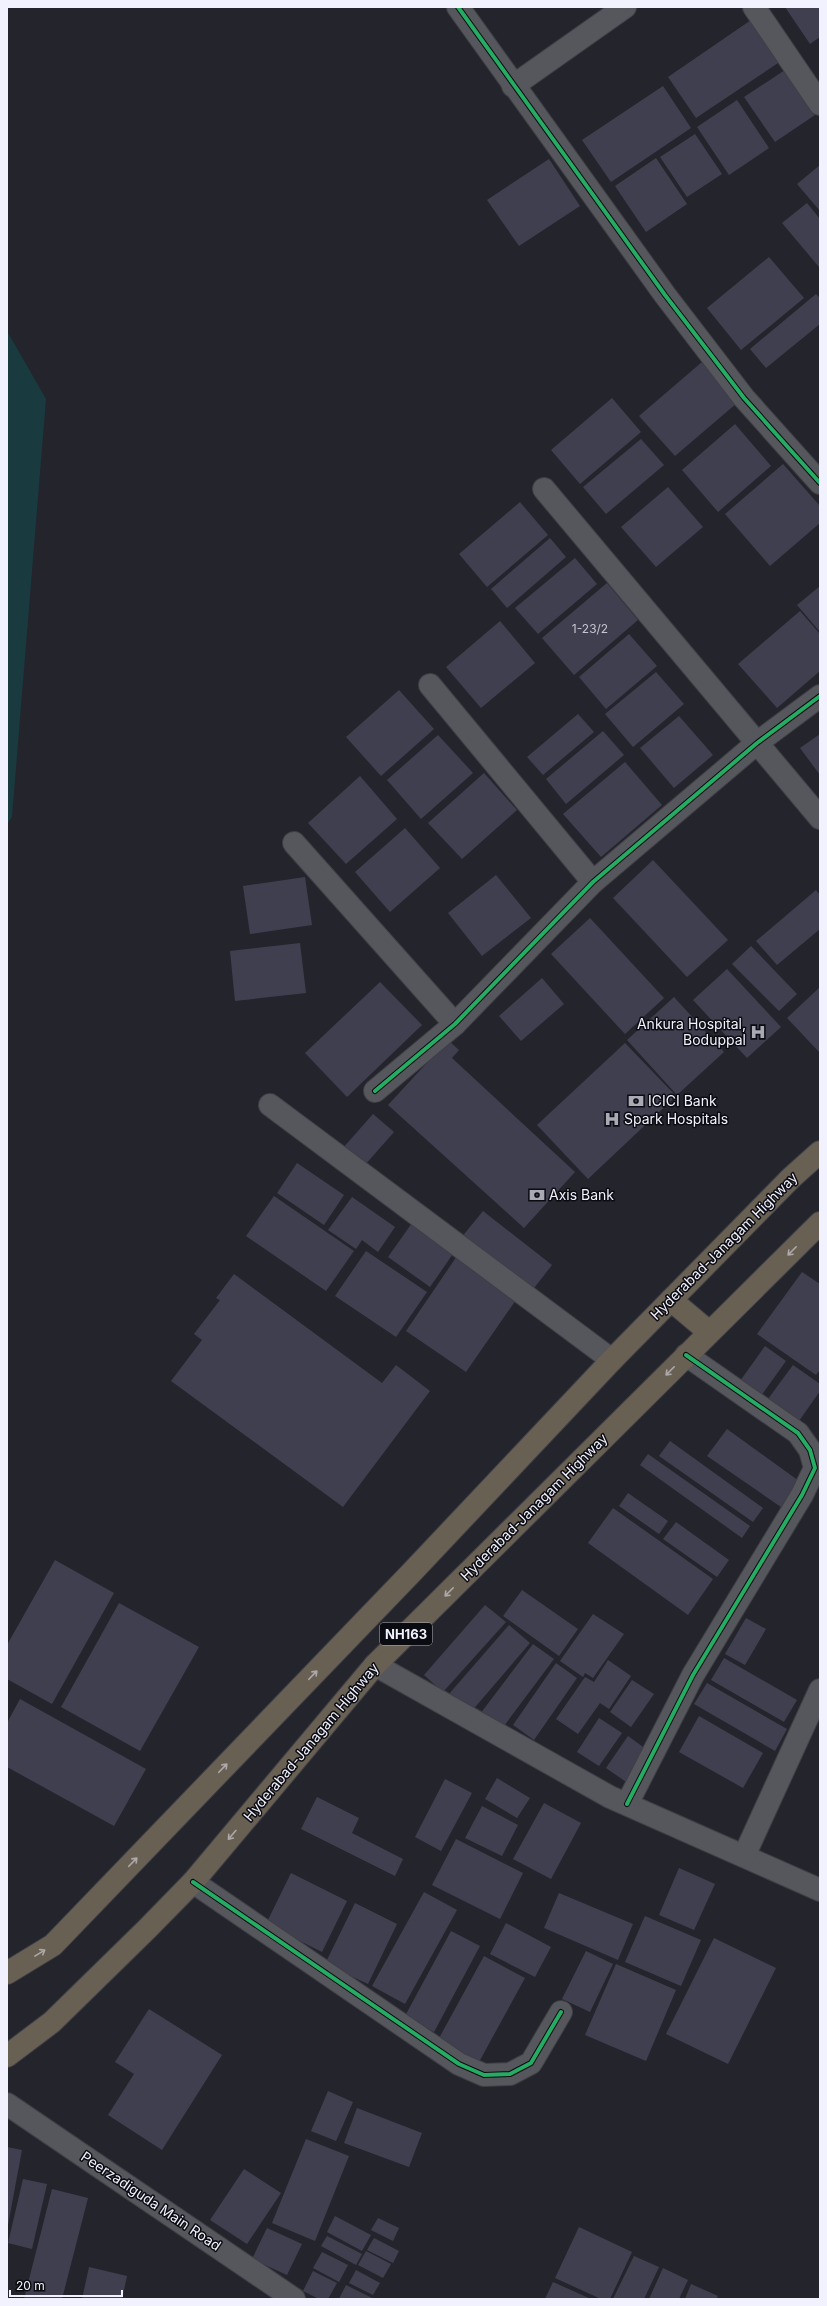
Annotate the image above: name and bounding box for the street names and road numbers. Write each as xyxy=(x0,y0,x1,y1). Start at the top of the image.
street label: Hyderabad-Janagam Highway xyxy=(647,1168,801,1323)
street label: Hyderabad-Janagam Highway xyxy=(457,1429,611,1584)
road number: NH163 xyxy=(380,1623,432,1645)
street label: Hyderabad-Janagam Highway xyxy=(239,1659,382,1824)
street label: Peerzadiguda Main Road xyxy=(78,2147,224,2254)

